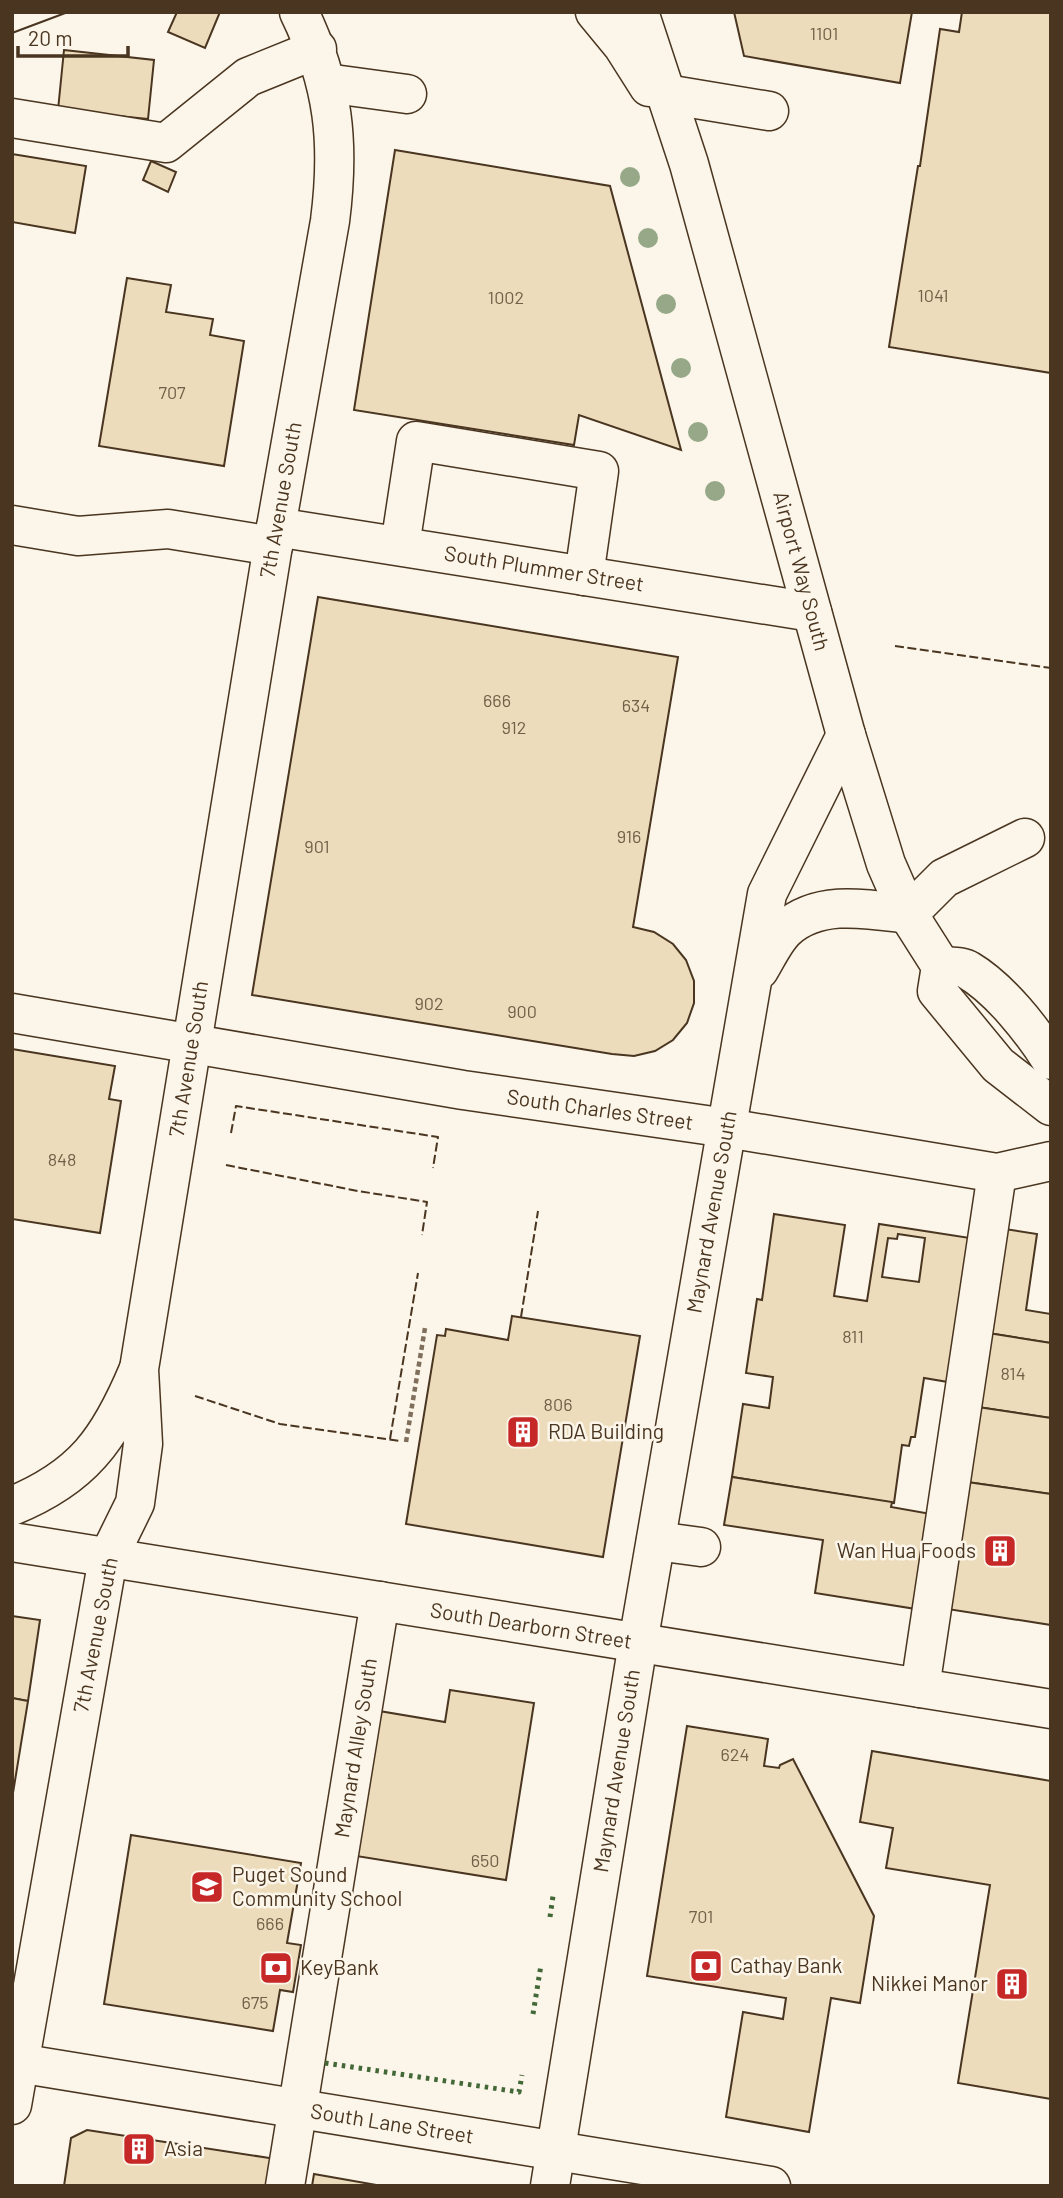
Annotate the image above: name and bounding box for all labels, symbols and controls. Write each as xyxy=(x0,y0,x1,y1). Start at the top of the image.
scale bar xyxy=(18,14,128,58)
house number: 1101 xyxy=(810,22,838,44)
text: 20 m xyxy=(28,25,73,50)
house number: 1041 xyxy=(917,284,949,306)
house number: 1002 xyxy=(488,286,524,308)
house number: 707 xyxy=(158,381,186,403)
street label: 7th Avenue South xyxy=(253,420,306,580)
street label: Airport Way South xyxy=(769,488,836,653)
street label: South Plummer Street xyxy=(443,539,646,596)
house number: 666 xyxy=(483,689,511,711)
house number: 634 xyxy=(622,694,650,716)
house number: 912 xyxy=(502,716,526,738)
house number: 916 xyxy=(617,825,641,847)
house number: 901 xyxy=(304,835,330,857)
street label: 7th Avenue South xyxy=(163,979,212,1139)
house number: 902 xyxy=(414,992,444,1014)
house number: 900 xyxy=(507,1000,537,1022)
street label: South Charles Street xyxy=(505,1083,695,1134)
street label: Maynard Avenue South xyxy=(680,1108,741,1315)
house number: 848 xyxy=(48,1148,76,1170)
house number: 811 xyxy=(842,1325,864,1347)
house number: 814 xyxy=(1000,1362,1026,1384)
house number: 806 xyxy=(544,1393,572,1415)
building icon: RDA Building xyxy=(504,1413,542,1451)
place label: RDA Building xyxy=(548,1418,664,1443)
building icon: Wan Hua Foods xyxy=(981,1532,1019,1570)
place label: Wan Hua Foods xyxy=(837,1537,976,1562)
street label: 7th Avenue South xyxy=(67,1555,122,1715)
street label: South Dearborn Street xyxy=(429,1596,634,1653)
street label: Maynard Alley South xyxy=(328,1656,381,1839)
street label: Maynard Avenue South xyxy=(587,1667,644,1874)
house number: 624 xyxy=(721,1743,749,1765)
house number: 650 xyxy=(471,1849,499,1871)
place label: Puget Sound Community School xyxy=(232,1861,402,1910)
school or university icon: Puget Sound Community School xyxy=(188,1868,226,1906)
house number: 701 xyxy=(689,1905,713,1927)
house number: 666 xyxy=(256,1912,284,1934)
bank icon: Cathay Bank xyxy=(687,1947,725,1985)
bank icon: KeyBank xyxy=(257,1949,295,1987)
place label: Cathay Bank xyxy=(730,1952,842,1977)
place label: KeyBank xyxy=(300,1954,379,1979)
building icon: Nikkei Manor xyxy=(993,1965,1031,2003)
place label: Nikkei Manor xyxy=(871,1970,988,1995)
house number: 675 xyxy=(241,1991,269,2013)
street label: South Lane Street xyxy=(309,2097,476,2148)
building icon: Asia xyxy=(120,2130,158,2168)
place label: Asia xyxy=(164,2135,203,2160)

